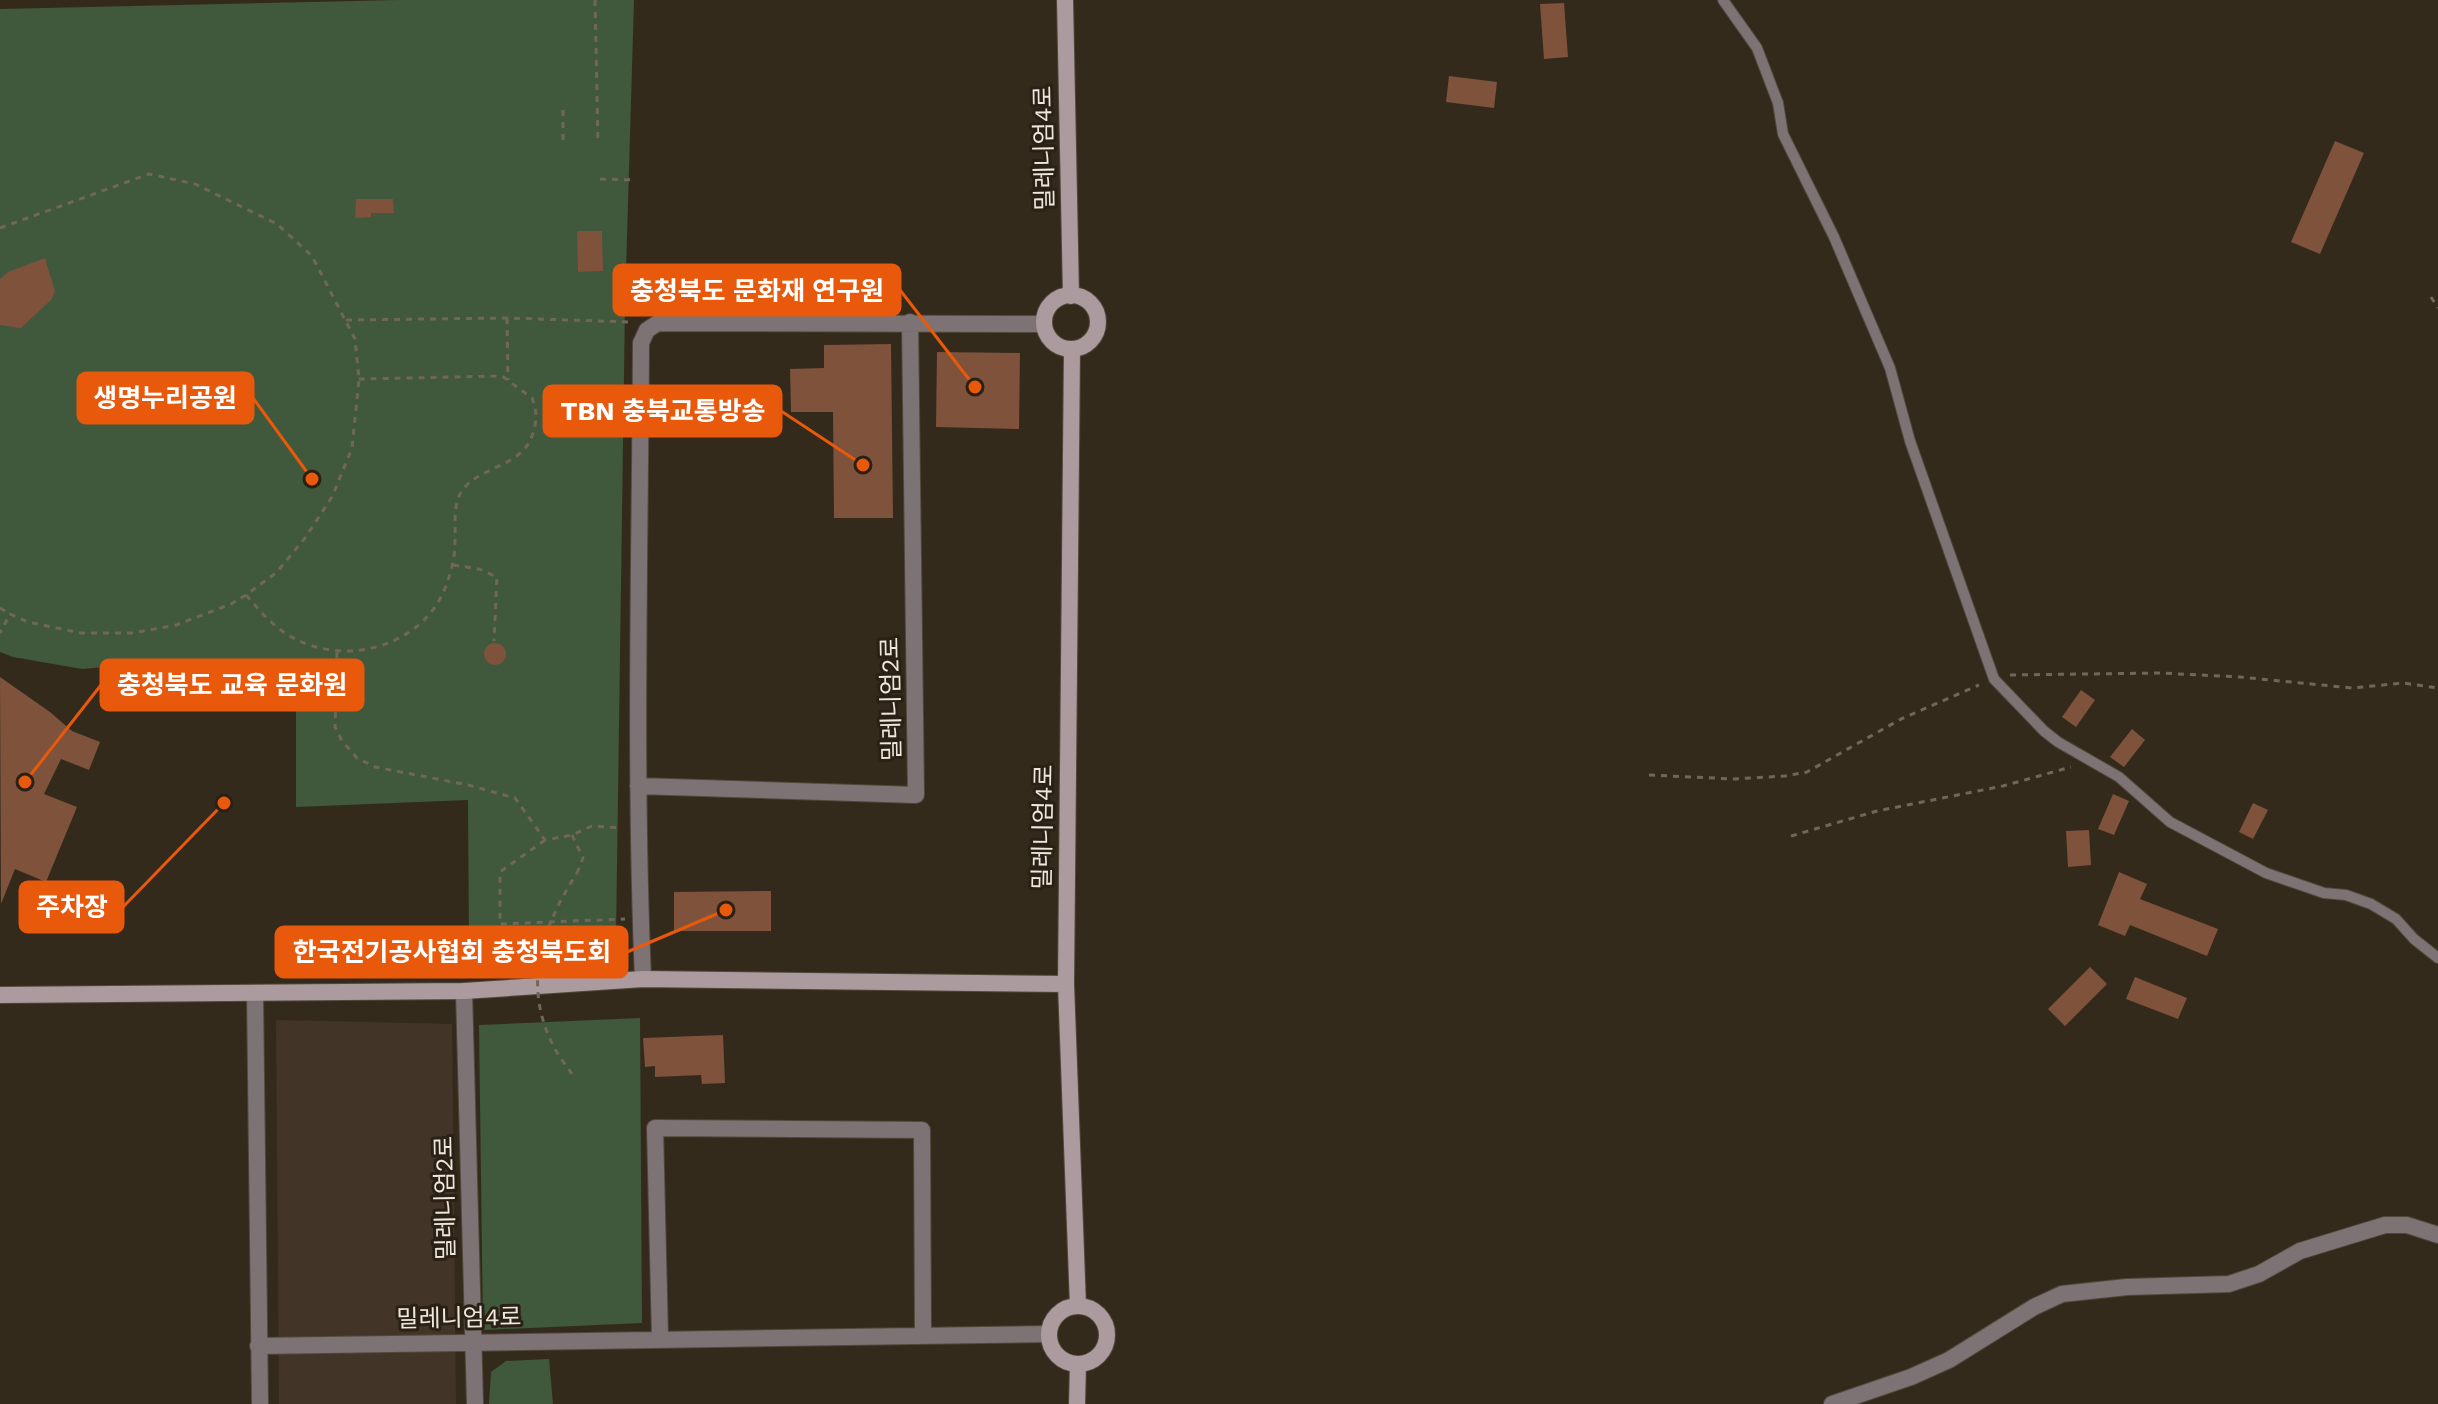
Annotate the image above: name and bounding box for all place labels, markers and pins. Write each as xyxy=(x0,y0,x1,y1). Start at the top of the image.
callout: 충청북도 문화재 연구원 xyxy=(614,265,900,315)
callout: 생명누리공원 xyxy=(78,373,253,423)
callout: TBN 충북교통방송 xyxy=(544,386,781,436)
callout: 충청북도 교육 문화원 xyxy=(101,660,363,710)
callout: 주차장 xyxy=(20,882,123,932)
callout: 한국전기공사협회 충청북도회 xyxy=(276,927,627,977)

